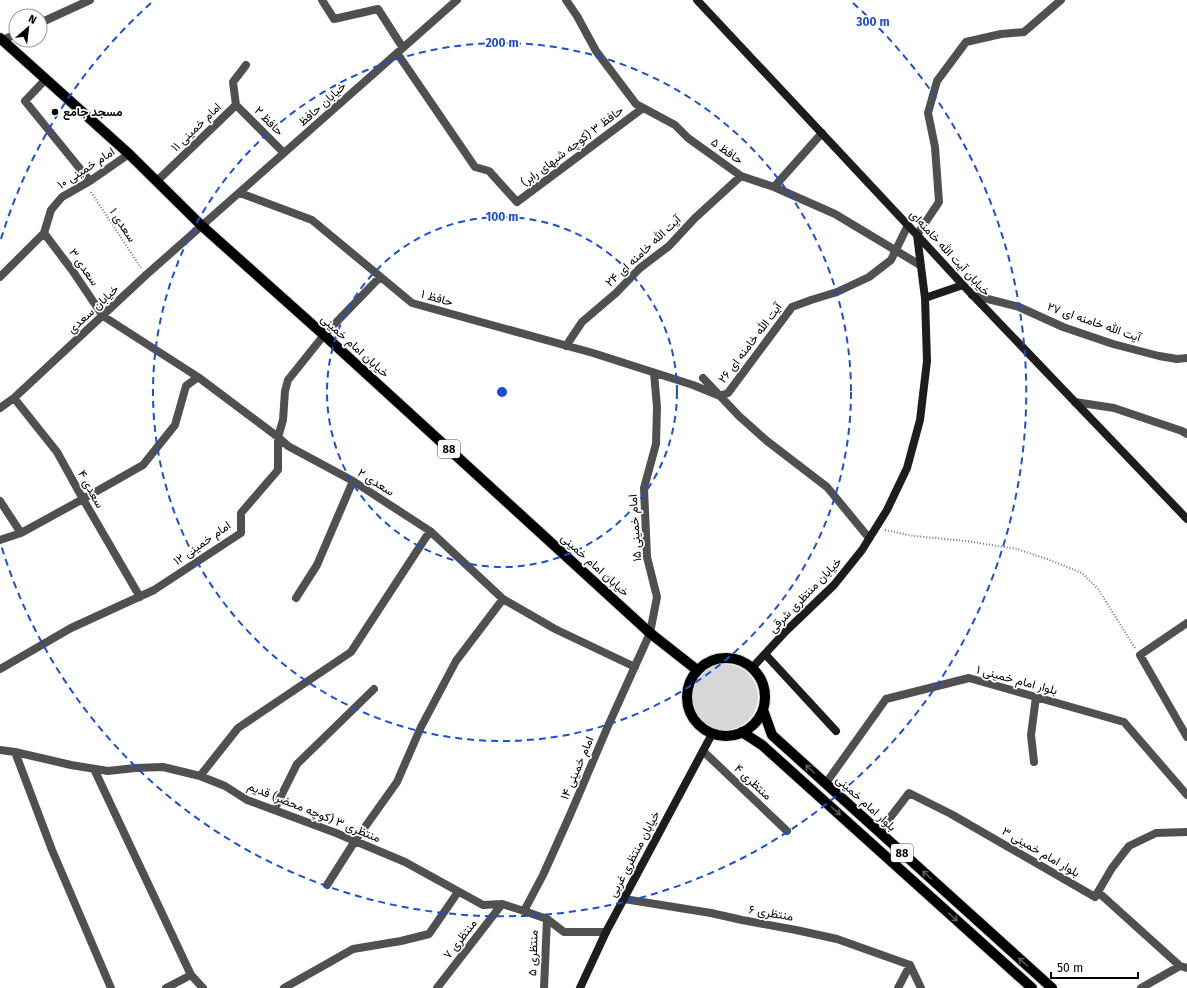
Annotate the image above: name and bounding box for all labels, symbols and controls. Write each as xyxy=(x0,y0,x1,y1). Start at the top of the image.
north arrow xyxy=(8,8,48,48)
text: N xyxy=(26,12,39,27)
text: 300 m xyxy=(855,15,890,29)
text: 200 m xyxy=(485,36,519,50)
street label: خیابان حافظ xyxy=(295,79,349,129)
street label: امام خمینی ۱۱ xyxy=(168,100,225,155)
street label: حافظ ۳ (کوچه شبهای رابر) xyxy=(518,103,627,190)
street label: حافظ ۲ xyxy=(252,104,286,138)
place label: مسجد جامع xyxy=(63,105,123,120)
marker: مسجد جامع xyxy=(50,107,60,117)
street label: حافظ ۵ xyxy=(708,135,746,167)
street label: امام خمینی ۱۰ xyxy=(55,144,118,193)
street label: سعدی ۱ xyxy=(106,205,139,245)
street label: خیابان آیت الله خامنه‌ای xyxy=(906,207,993,299)
text: 100 m xyxy=(486,210,518,224)
street label: آیت الله خامنه ای ۲۴ xyxy=(602,212,685,290)
street label: سعدی ۳ xyxy=(65,246,102,289)
street label: خیابان سعدی xyxy=(65,282,122,337)
street label: حافظ ۱ xyxy=(419,287,455,309)
street label: آیت الله خامنه ای ۲۶ xyxy=(715,299,786,386)
street label: آیت الله خامنه ای ۲۷ xyxy=(1045,299,1144,346)
street label: خیابان امام خمینی xyxy=(317,312,392,381)
centre of rings xyxy=(495,385,509,399)
road number: 88 xyxy=(438,440,460,458)
street label: سعدی ۲ xyxy=(355,465,397,500)
street label: سعدی ۴ xyxy=(74,468,107,511)
street label: امام خمینی ۱۵ xyxy=(626,494,645,562)
street label: امام خمینی ۱۲ xyxy=(171,518,234,569)
street label: خیابان امام خمینی xyxy=(557,531,632,600)
street label: خیابان منتظری شرقی xyxy=(766,554,845,636)
street label: بلوار امام خمینی ۱ xyxy=(975,662,1059,698)
street label: امام خمینی ۱۴ xyxy=(557,734,598,802)
street label: منتظری ۴ xyxy=(731,761,775,804)
one-way arrow xyxy=(805,765,815,774)
street label: بلوار امام خمینی xyxy=(832,772,899,835)
street label: منتظری ۳ (کوچه محضر) قدیم xyxy=(245,779,382,846)
one-way arrow xyxy=(831,807,841,816)
street label: خیابان منتظری غربی xyxy=(605,808,664,900)
street label: بلوار امام خمینی ۳ xyxy=(999,824,1082,881)
road number: 88 xyxy=(891,844,913,862)
one-way arrow xyxy=(922,870,932,880)
street label: منتظری ۶ xyxy=(747,902,794,925)
one-way arrow xyxy=(948,912,958,921)
street label: منتظری ۷ xyxy=(440,916,481,962)
street label: منتظری ۵ xyxy=(525,930,542,976)
scale bar xyxy=(1051,954,1138,980)
one-way arrow xyxy=(1019,958,1029,967)
text: 50 m xyxy=(1057,961,1083,975)

